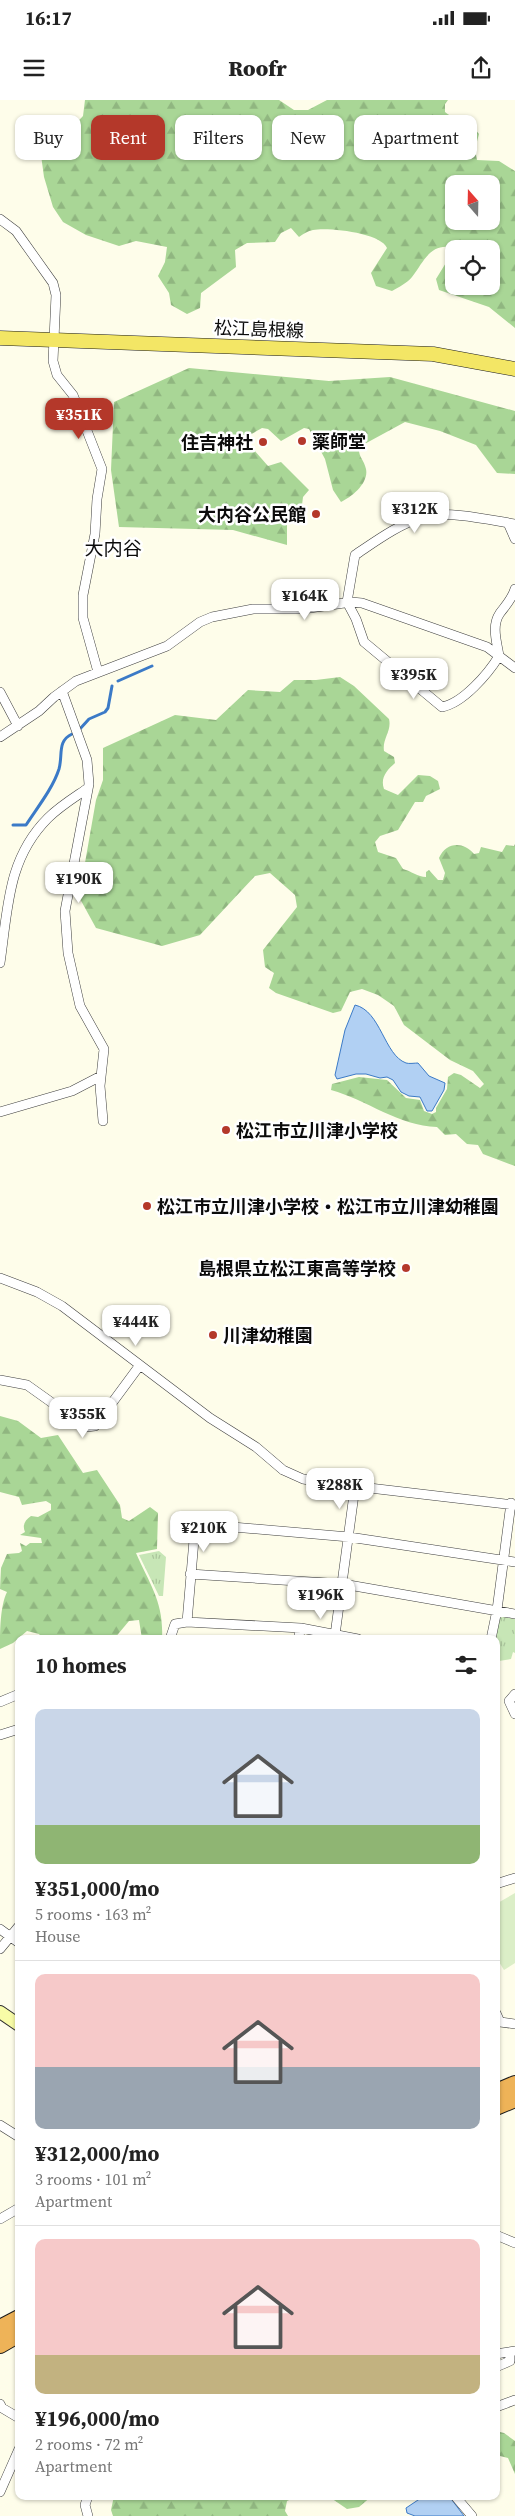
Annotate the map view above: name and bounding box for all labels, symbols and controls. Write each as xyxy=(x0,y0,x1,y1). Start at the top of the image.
text: 16:17 xyxy=(25,5,72,31)
text: Roofr xyxy=(228,53,287,83)
icon: menu xyxy=(20,54,48,82)
icon: share xyxy=(467,54,495,82)
chip: Buy xyxy=(15,115,81,160)
chip: Rent xyxy=(91,115,165,160)
chip: Filters xyxy=(175,115,262,160)
chip: New xyxy=(272,115,344,160)
chip: Apartment xyxy=(354,115,477,160)
north arrow xyxy=(445,175,500,230)
map controls xyxy=(445,175,500,295)
button: locate xyxy=(445,240,500,295)
street label: 松江島根線 xyxy=(214,315,304,343)
pin: ¥351K xyxy=(44,398,114,440)
text: ¥351K xyxy=(56,403,102,425)
place label: 薬師堂 xyxy=(312,429,366,454)
place label: 住吉神社 xyxy=(181,430,253,455)
marker: 薬師堂 xyxy=(296,435,308,447)
marker: 住吉神社 xyxy=(257,436,269,448)
pin: ¥312K xyxy=(380,492,450,534)
text: ¥312K xyxy=(392,497,438,519)
place label: 大内谷公民館 xyxy=(198,502,306,527)
marker: 大内谷公民館 xyxy=(310,508,322,520)
district label: 大内谷 xyxy=(84,535,142,561)
pin: ¥164K xyxy=(270,578,340,621)
text: ¥164K xyxy=(282,584,328,606)
pin: ¥395K xyxy=(379,658,449,700)
text: ¥395K xyxy=(391,663,437,685)
pin: ¥190K xyxy=(44,862,114,904)
text: ¥190K xyxy=(56,867,102,889)
place label: 松江市立川津小学校 xyxy=(236,1118,398,1143)
marker: 松江市立川津小学校 xyxy=(220,1124,232,1136)
place label: 松江市立川津小学校・松江市立川津幼稚園 xyxy=(157,1194,499,1219)
marker: 松江市立川津小学校・松江市立川津幼稚園 xyxy=(141,1200,153,1212)
place label: 島根県立松江東高等学校 xyxy=(198,1256,396,1281)
marker: 島根県立松江東高等学校 xyxy=(400,1262,412,1274)
pin: ¥444K xyxy=(101,1304,171,1347)
text: ¥444K xyxy=(113,1310,159,1332)
place label: 川津幼稚園 xyxy=(223,1323,313,1348)
marker: 川津幼稚園 xyxy=(207,1329,219,1341)
pin: ¥355K xyxy=(48,1396,118,1439)
text: ¥355K xyxy=(60,1402,106,1424)
pin: ¥288K xyxy=(305,1468,375,1510)
text: ¥288K xyxy=(317,1473,363,1495)
pin: ¥210K xyxy=(169,1510,239,1553)
text: ¥210K xyxy=(181,1516,227,1538)
pin: ¥196K xyxy=(286,1578,356,1620)
text: ¥196K xyxy=(298,1583,344,1605)
text: 10 homes xyxy=(35,1651,127,1680)
icon: filters xyxy=(452,1651,480,1679)
icon: home xyxy=(213,1741,303,1831)
text: ¥351,000/mo xyxy=(35,1874,159,1903)
text: 5 rooms · 163 m² xyxy=(35,1903,151,1925)
text: House xyxy=(35,1925,80,1947)
icon: home xyxy=(213,2007,303,2097)
text: ¥312,000/mo xyxy=(35,2139,159,2168)
text: 3 rooms · 101 m² xyxy=(35,2168,151,2190)
text: Apartment xyxy=(35,2190,112,2212)
icon: home xyxy=(213,2272,303,2362)
text: ¥196,000/mo xyxy=(35,2404,159,2433)
text: 2 rooms · 72 m² xyxy=(35,2433,143,2455)
text: Apartment xyxy=(35,2455,112,2477)

